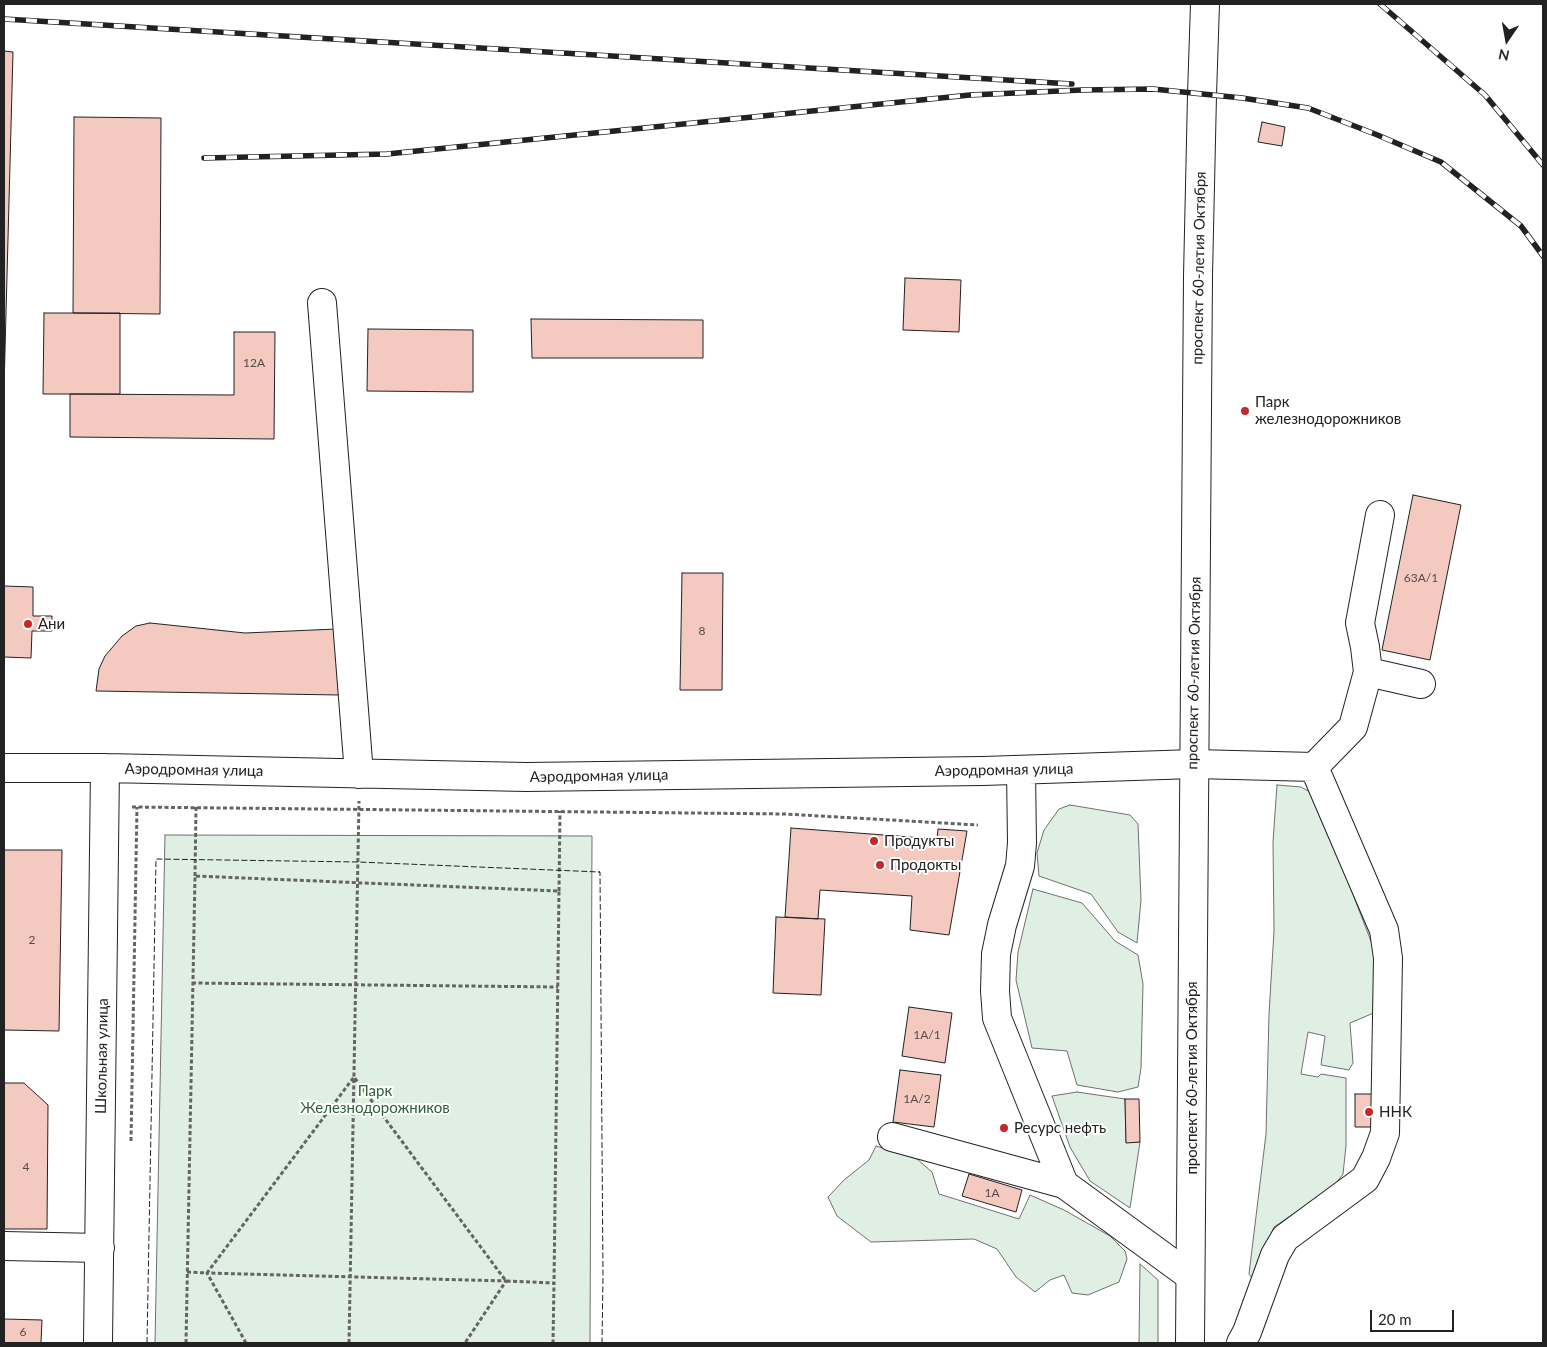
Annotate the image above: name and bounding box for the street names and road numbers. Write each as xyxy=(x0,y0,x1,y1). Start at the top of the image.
street label: проспект 60-летия Октября xyxy=(1188,171,1210,365)
street label: проспект 60-летия Октября xyxy=(1183,576,1205,770)
street label: Аэродромная улица xyxy=(124,760,264,780)
street label: Аэродромная улица xyxy=(934,760,1074,780)
street label: Аэродромная улица xyxy=(529,766,669,786)
street label: проспект 60-летия Октября xyxy=(1183,981,1201,1175)
street label: Школьная улица xyxy=(92,998,112,1114)

